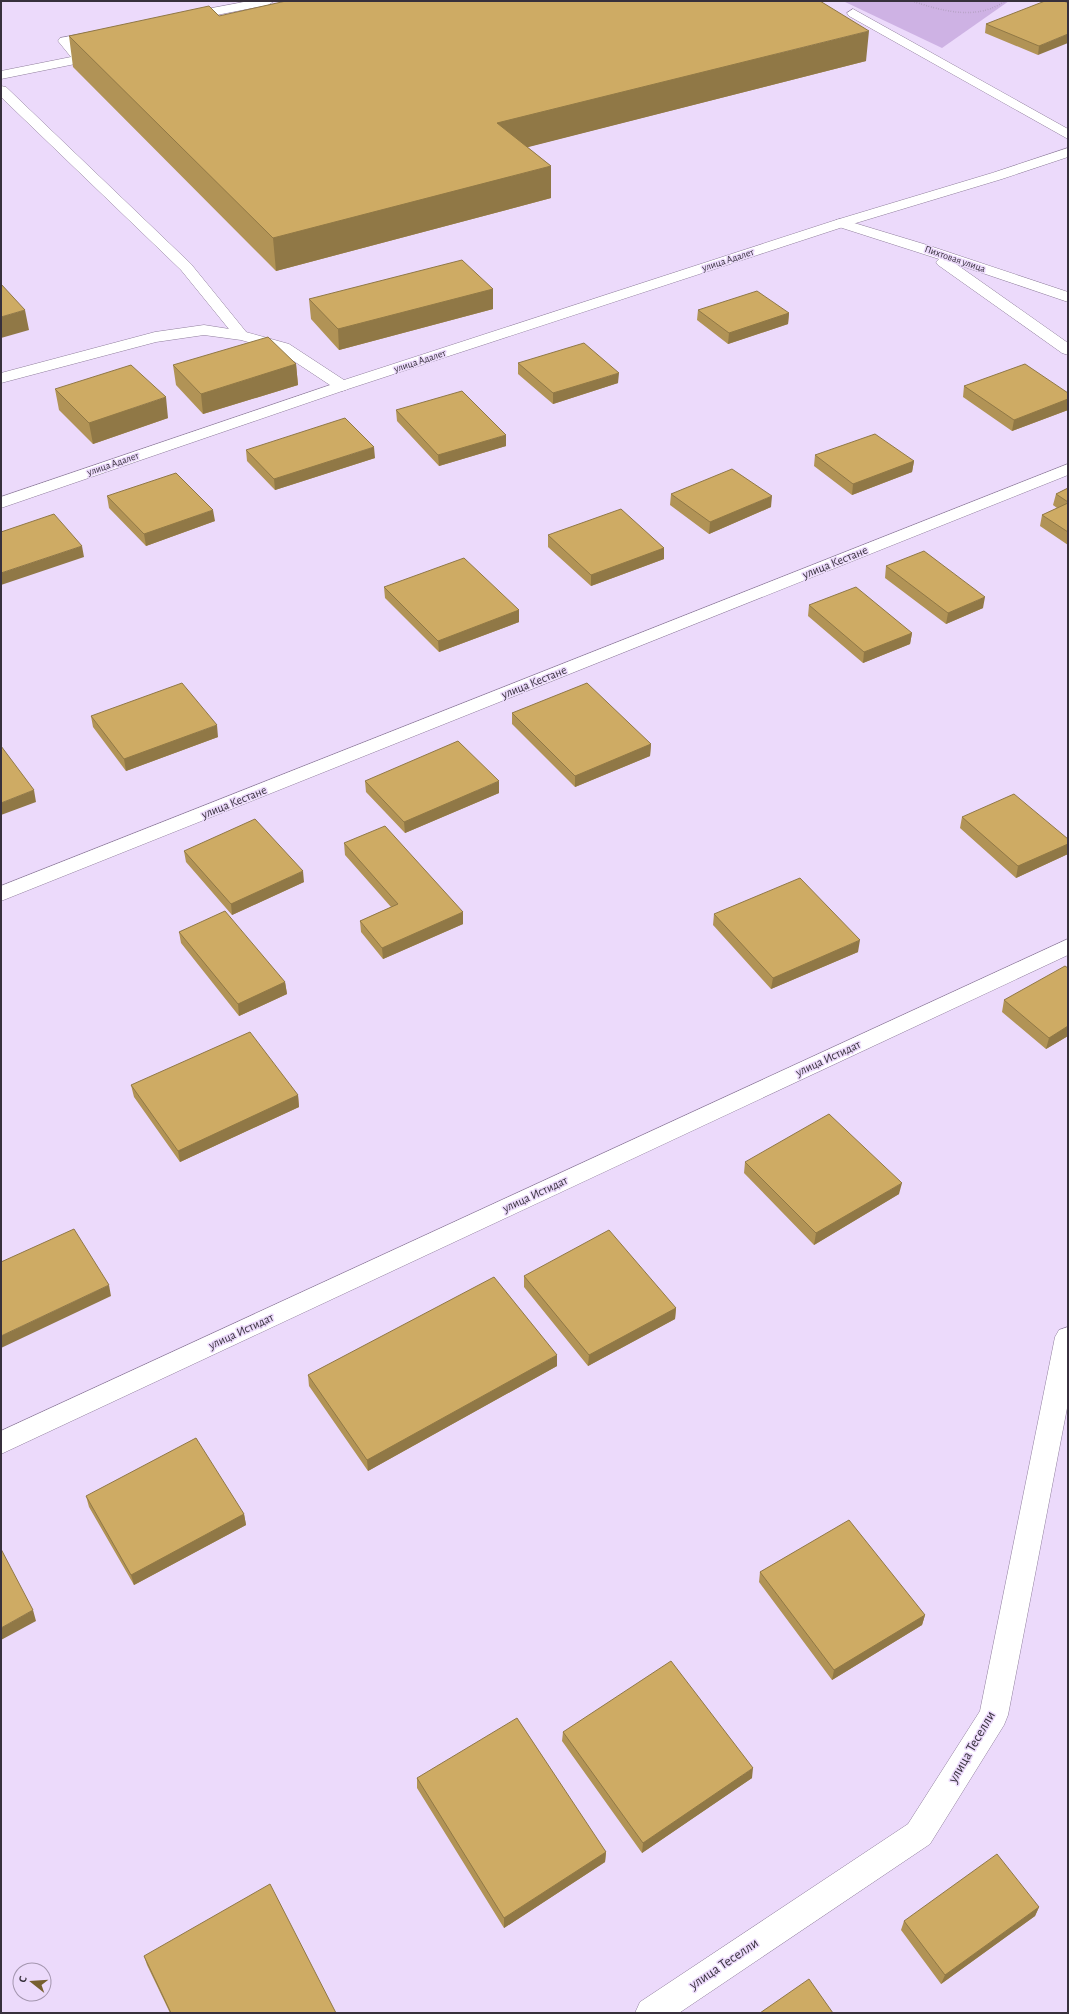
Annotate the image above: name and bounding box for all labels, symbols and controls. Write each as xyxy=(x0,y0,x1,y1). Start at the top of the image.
street label: Пихтовая улица xyxy=(923,244,987,274)
street label: улица Адалет xyxy=(700,247,756,273)
street label: улица Адалет xyxy=(392,348,448,374)
street label: улица Адалет xyxy=(85,450,140,478)
street label: улица Кестане xyxy=(800,543,870,582)
street label: улица Кестане xyxy=(499,663,569,702)
street label: улица Кестане xyxy=(199,783,269,822)
street label: улица Истидат xyxy=(793,1037,863,1080)
street label: улица Истидат xyxy=(500,1173,570,1216)
street label: улица Истидат xyxy=(206,1310,276,1353)
street label: улица Теселли xyxy=(945,1709,998,1786)
street label: улица Теселли xyxy=(686,1936,761,1993)
north arrow xyxy=(12,1962,52,2002)
text: С xyxy=(17,1975,29,1984)

